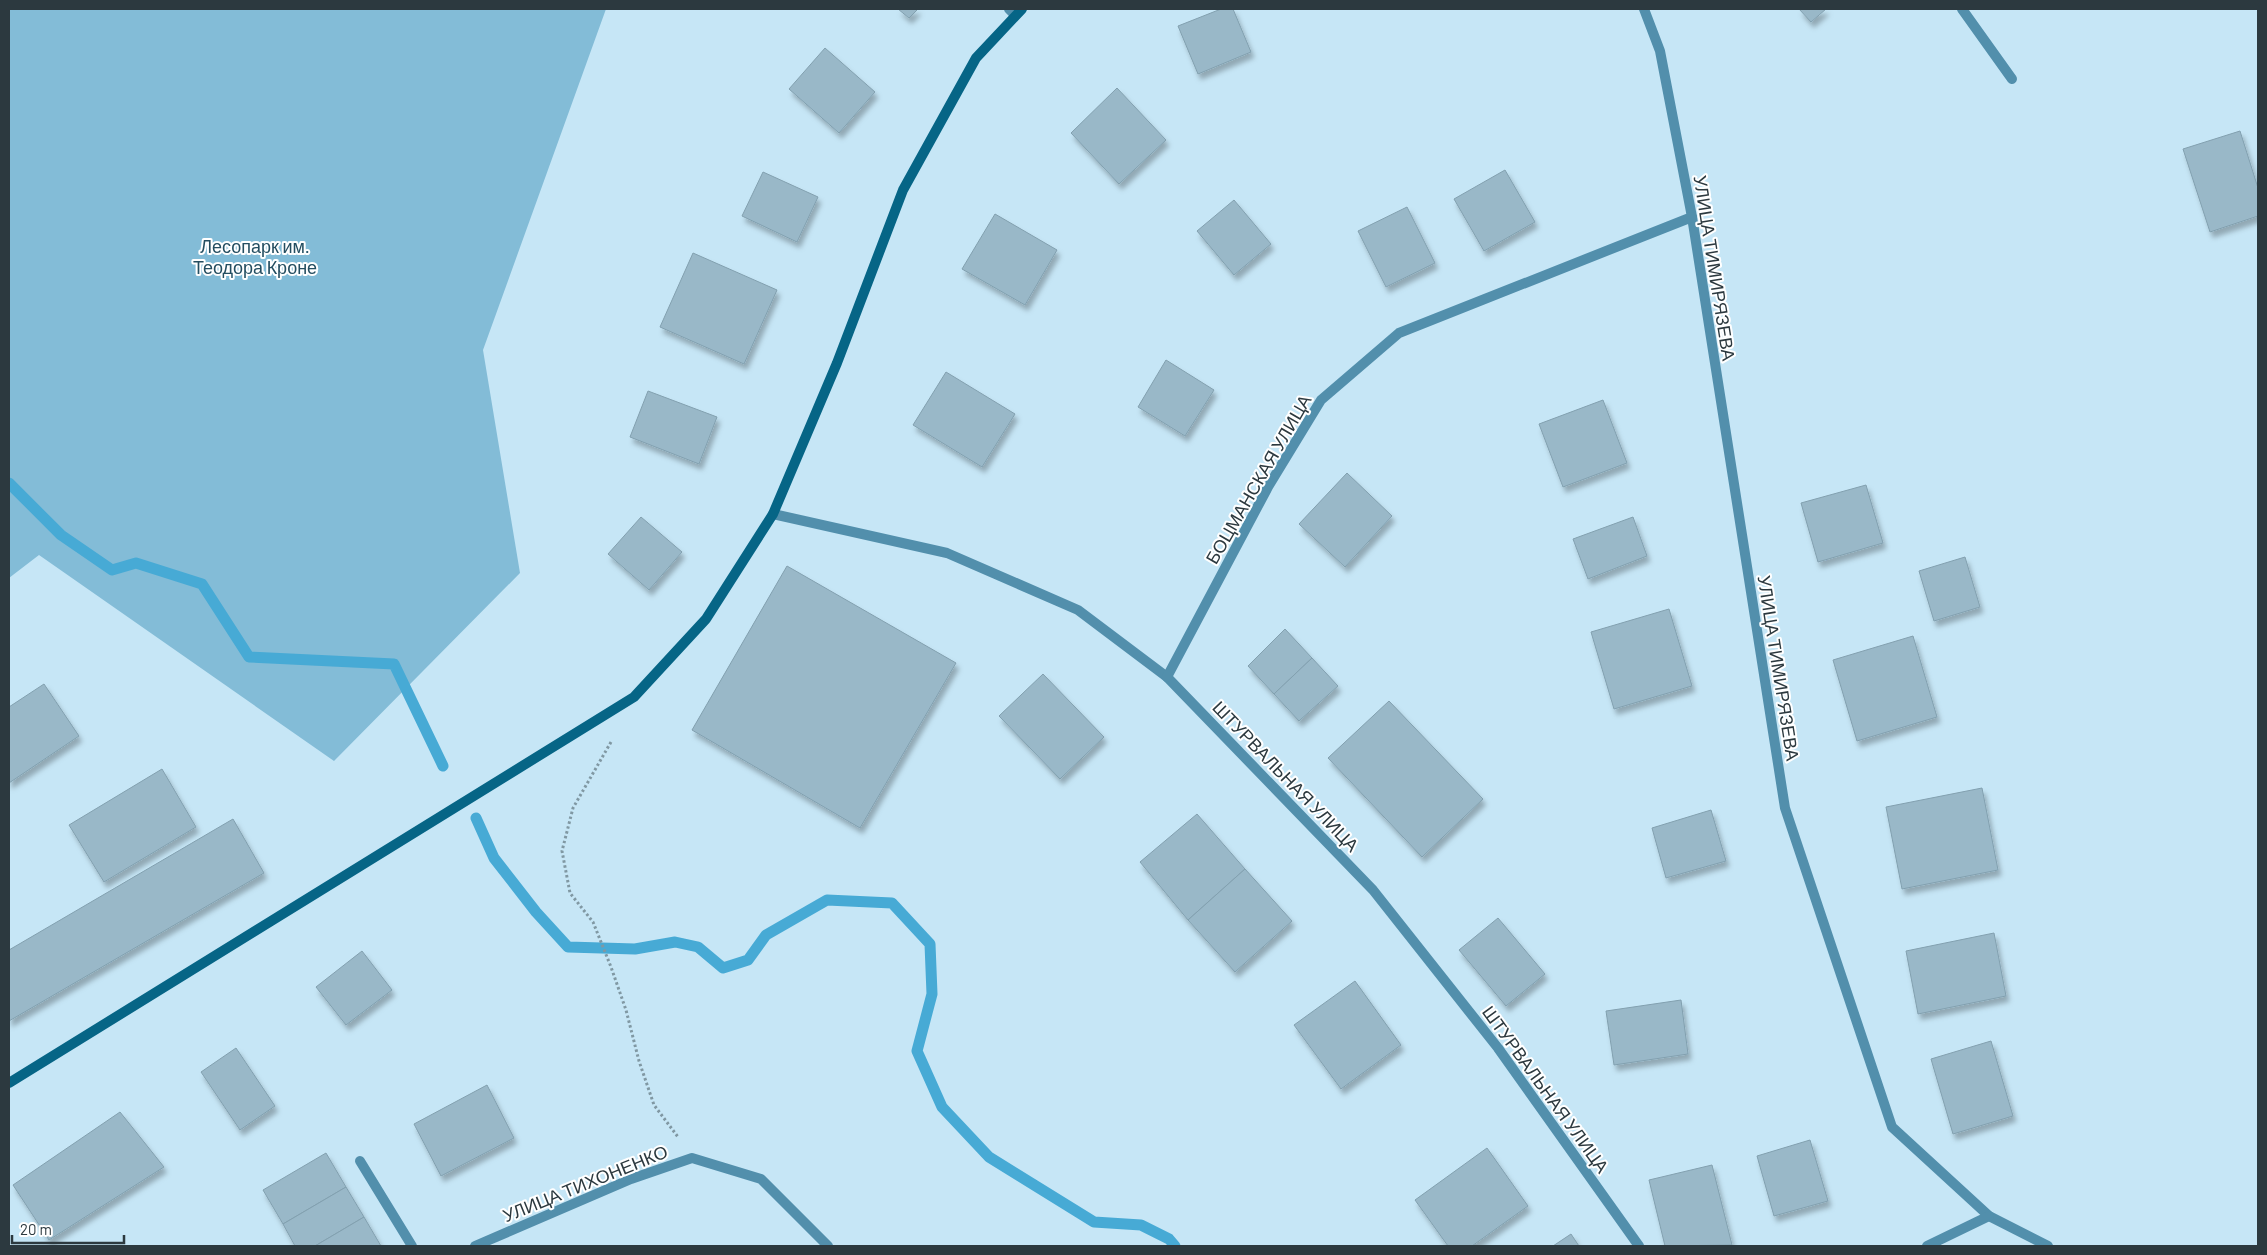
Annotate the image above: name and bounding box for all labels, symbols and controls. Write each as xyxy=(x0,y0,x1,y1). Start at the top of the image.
street label: УЛИЦА ТИМИРЯЗЕВА xyxy=(1689,174,1741,362)
park label: Лесопарк им. Теодора Кроне xyxy=(193,235,317,278)
street label: БОЦМАНСКАЯ УЛИЦА xyxy=(1200,390,1316,568)
street label: УЛИЦА ТИМИРЯЗЕВА xyxy=(1753,574,1805,762)
street label: ШТУРВАЛЬНАЯ УЛИЦА xyxy=(1208,696,1364,856)
street label: ШТУРВАЛЬНАЯ УЛИЦА xyxy=(1478,1001,1614,1177)
street label: УЛИЦА ТИХОНЕНКО xyxy=(499,1140,671,1226)
scale bar xyxy=(12,1212,125,1244)
text: 20 m xyxy=(20,1220,52,1238)

